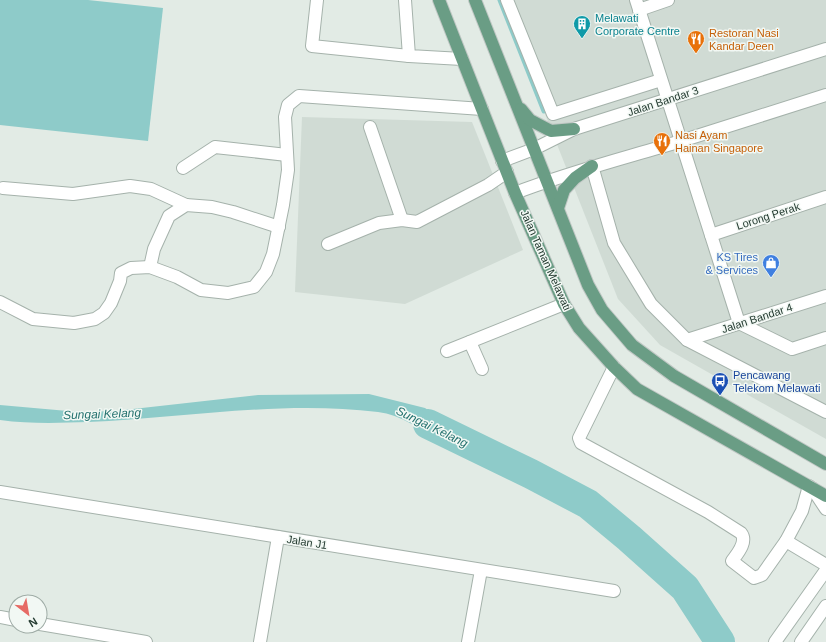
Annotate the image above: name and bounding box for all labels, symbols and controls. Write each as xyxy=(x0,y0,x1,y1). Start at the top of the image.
place label: Melawati Corporate Centre xyxy=(595,12,680,37)
building icon: Melawati Corporate Centre xyxy=(572,14,592,39)
place label: Restoran Nasi Kandar Deen xyxy=(709,27,779,52)
restaurant icon: Restoran Nasi Kandar Deen xyxy=(686,29,706,54)
street label: Jalan Bandar 3 xyxy=(626,84,700,118)
place label: Nasi Ayam Hainan Singapore xyxy=(675,129,763,154)
restaurant icon: Nasi Ayam Hainan Singapore xyxy=(652,131,672,156)
street label: Lorong Perak xyxy=(735,200,802,232)
street label: Jalan Taman Melawati xyxy=(518,208,574,312)
place label: KS Tires & Services xyxy=(705,251,758,276)
shop icon: KS Tires & Services xyxy=(761,253,781,278)
street label: Jalan Bandar 4 xyxy=(720,301,794,335)
place label: Pencawang Telekom Melawati xyxy=(733,369,820,394)
bus stop icon: Pencawang Telekom Melawati xyxy=(710,371,730,396)
water label: Sungai Kelang xyxy=(394,404,470,451)
water label: Sungai Kelang xyxy=(63,406,142,422)
street label: Jalan J1 xyxy=(286,533,328,551)
north arrow xyxy=(8,594,48,634)
text: N xyxy=(27,615,40,630)

